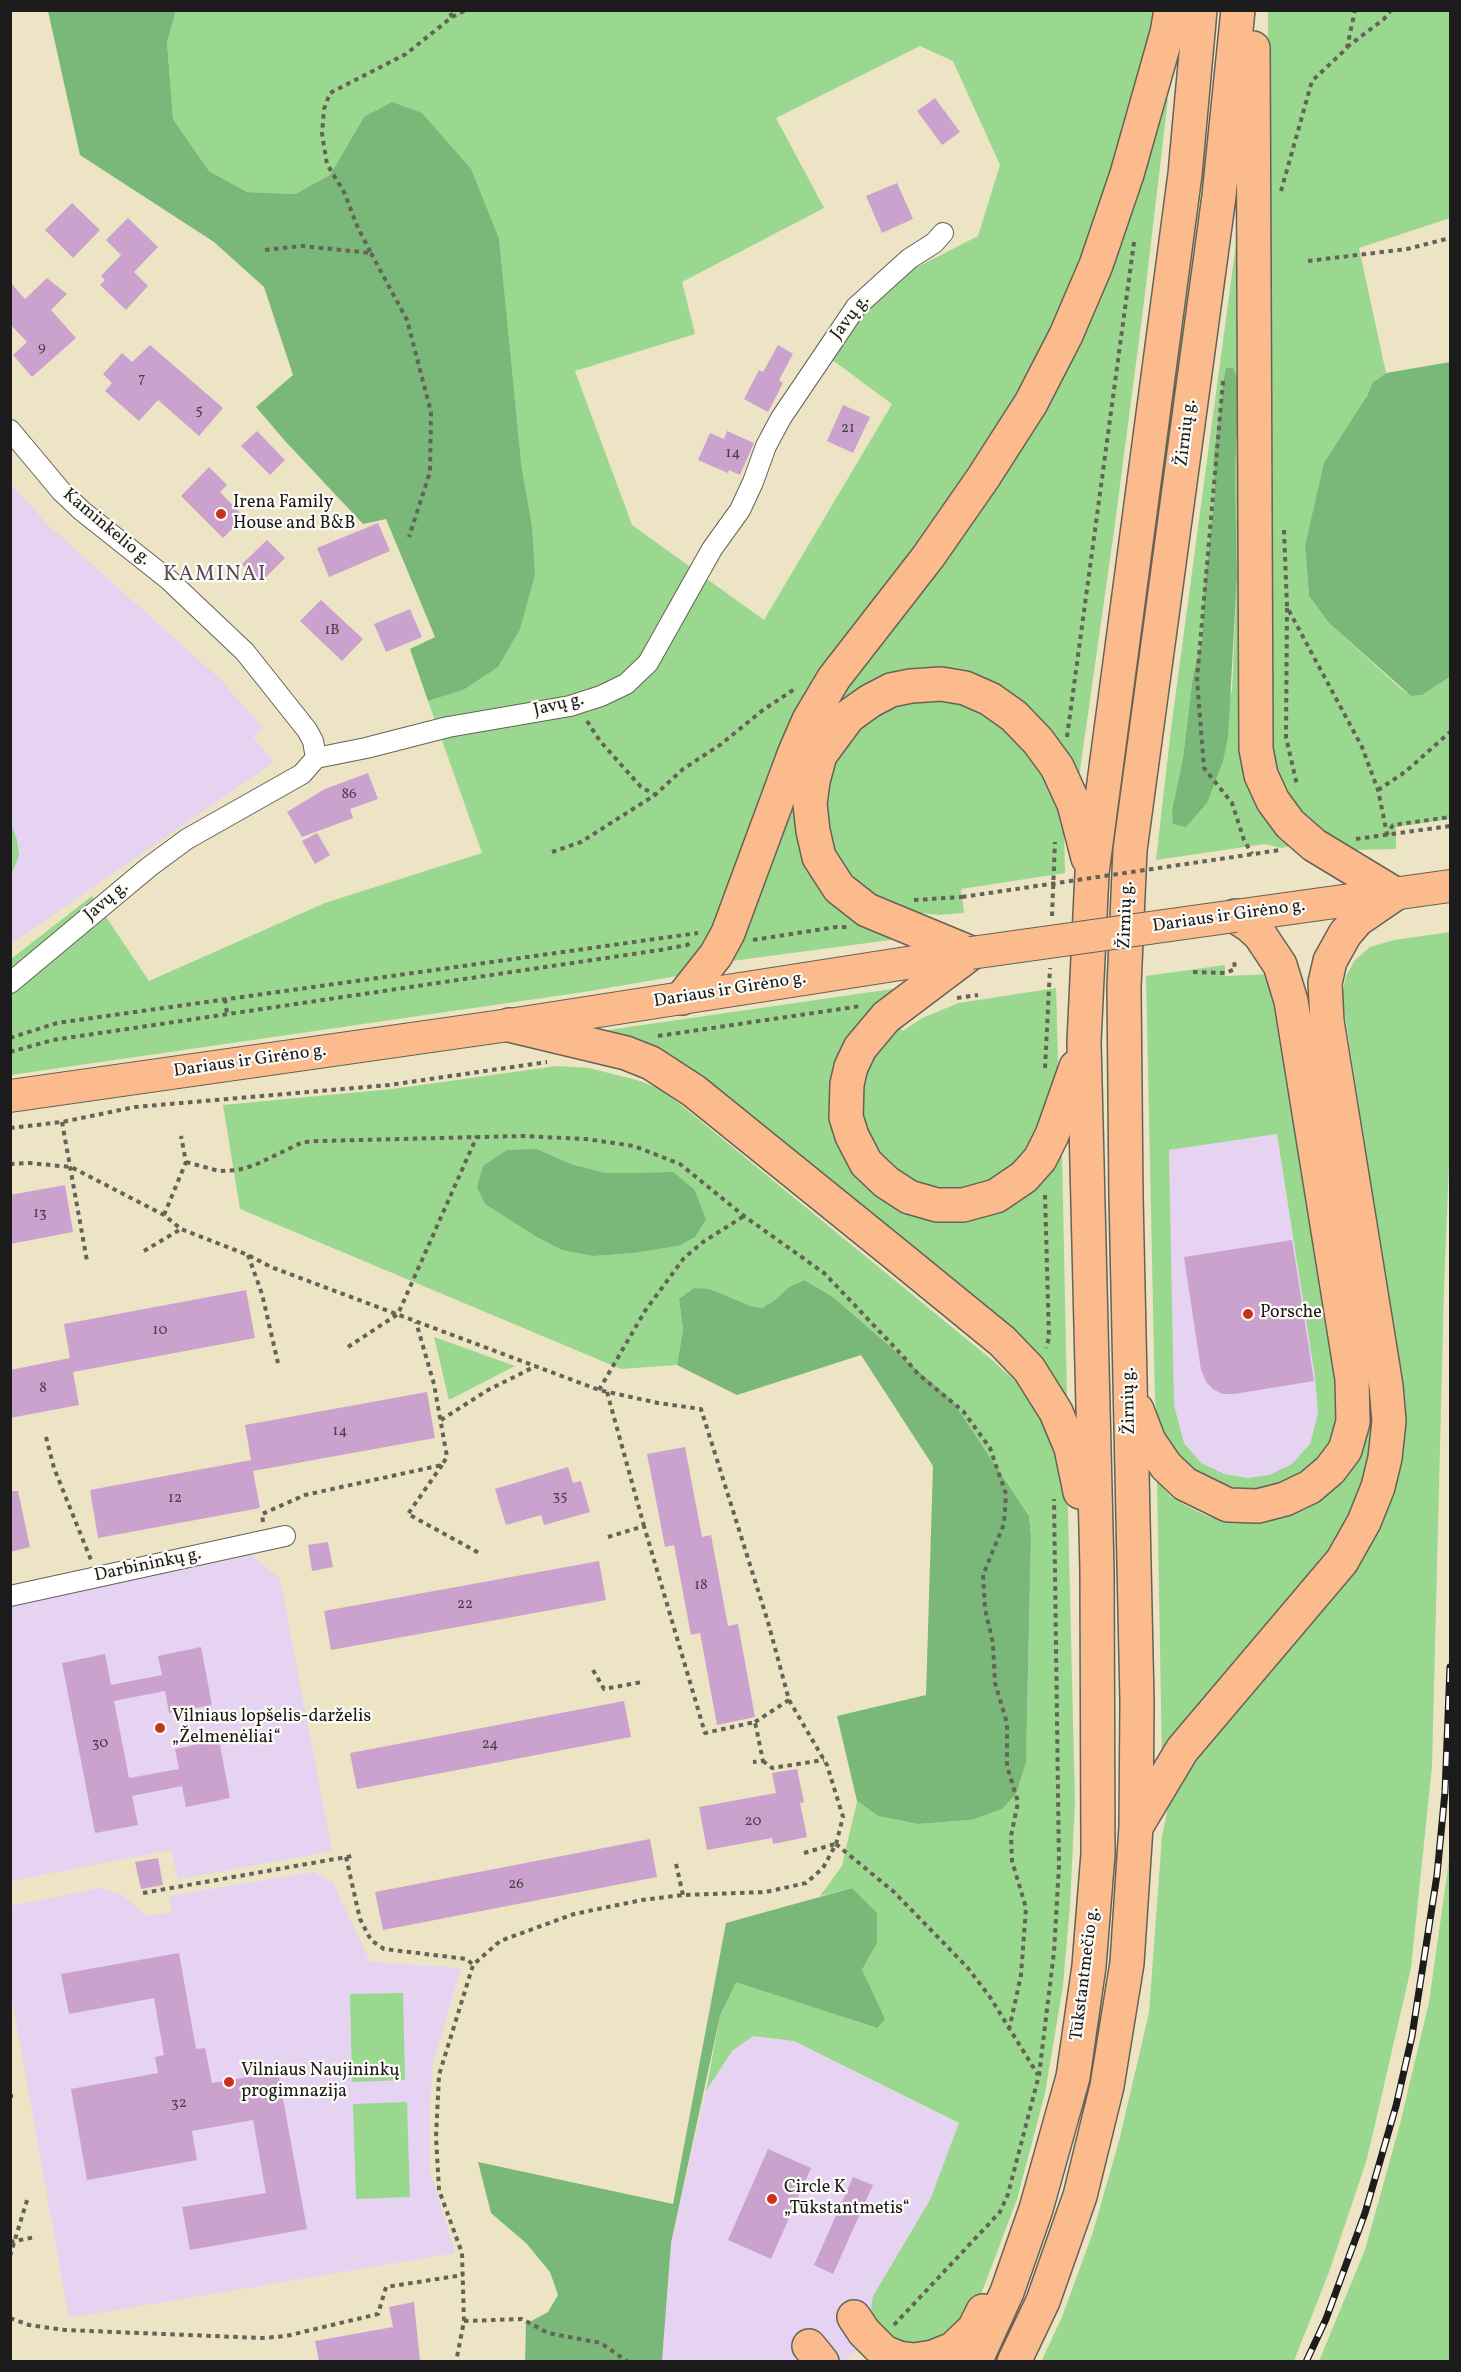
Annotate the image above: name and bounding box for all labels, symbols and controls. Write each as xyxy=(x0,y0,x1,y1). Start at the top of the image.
street label: Javų g. xyxy=(827,291,875,345)
house number: 9 xyxy=(38,339,46,357)
house number: 7 xyxy=(138,370,146,388)
street label: Žirnių g. xyxy=(1172,398,1202,468)
house number: 5 xyxy=(195,402,203,420)
house number: 21 xyxy=(841,420,855,438)
house number: 14 xyxy=(726,445,740,463)
street label: Kaminkelio g. xyxy=(57,485,155,571)
place label: Irena Family House and B&B xyxy=(233,493,355,536)
marker: Irena Family House and B&B xyxy=(214,507,228,521)
district label: KAMINAI xyxy=(163,563,267,589)
house number: 1B xyxy=(324,622,340,640)
street label: Javų g. xyxy=(532,690,586,722)
house number: 86 xyxy=(341,786,357,804)
street label: Javų g. xyxy=(81,877,133,927)
street label: Žirnių g. xyxy=(1115,881,1139,949)
street label: Dariaus ir Girėno g. xyxy=(1151,896,1307,938)
street label: Dariaus ir Girėno g. xyxy=(652,968,808,1014)
street label: Dariaus ir Girėno g. xyxy=(172,1041,328,1083)
house number: 13 xyxy=(33,1205,47,1223)
place label: Porsche xyxy=(1260,1303,1322,1325)
marker: Porsche xyxy=(1241,1307,1255,1321)
house number: 10 xyxy=(153,1322,167,1340)
street label: Žirnių g. xyxy=(1119,1367,1141,1435)
house number: 8 xyxy=(39,1380,47,1398)
house number: 14 xyxy=(333,1423,347,1441)
house number: 35 xyxy=(553,1488,567,1506)
house number: 12 xyxy=(168,1490,182,1508)
street label: Darbininkų g. xyxy=(93,1544,203,1588)
house number: 18 xyxy=(694,1577,708,1595)
house number: 22 xyxy=(457,1596,473,1614)
place label: Vilniaus lopšelis-darželis „Želmenėliai“ xyxy=(172,1707,371,1750)
marker: Vilniaus lopšelis-darželis „Želmenėliai“ xyxy=(153,1721,167,1735)
house number: 30 xyxy=(92,1735,108,1753)
house number: 24 xyxy=(482,1736,498,1754)
house number: 20 xyxy=(745,1813,761,1831)
house number: 26 xyxy=(508,1876,524,1894)
street label: Tūkstantmečio g. xyxy=(1067,1906,1105,2042)
place label: Vilniaus Naujininkų progimnazija xyxy=(241,2061,400,2104)
marker: Vilniaus Naujininkų progimnazija xyxy=(222,2075,236,2089)
house number: 32 xyxy=(171,2095,187,2113)
place label: Circle K „Tūkstantmetis“ xyxy=(784,2178,910,2220)
marker: Circle K „Tūkstantmetis“ xyxy=(765,2192,779,2206)

